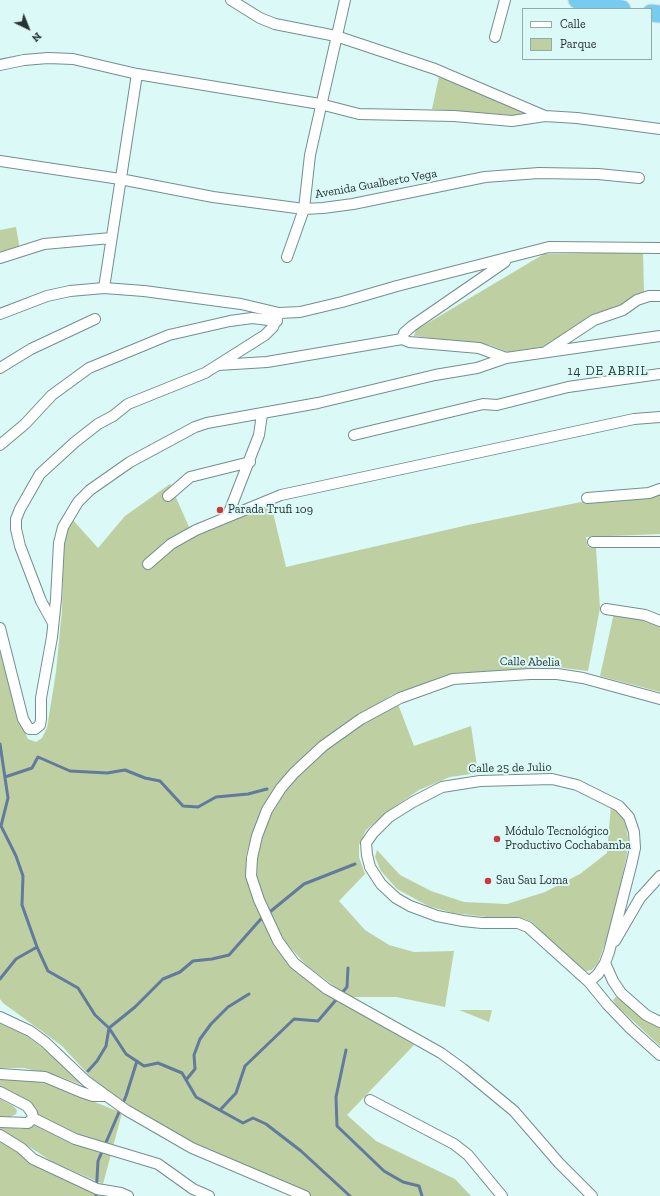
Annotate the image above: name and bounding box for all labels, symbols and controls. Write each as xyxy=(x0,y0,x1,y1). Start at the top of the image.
north arrow xyxy=(8,8,48,48)
legend xyxy=(522,8,652,60)
text: Calle xyxy=(560,17,586,31)
text: N xyxy=(29,30,44,45)
text: Parque xyxy=(560,37,596,51)
street label: Avenida Gualberto Vega xyxy=(314,166,438,202)
district label: 14 DE ABRIL xyxy=(567,363,649,379)
place label: Parada Trufi 109 xyxy=(228,503,313,517)
marker: Parada Trufi 109 xyxy=(215,505,225,515)
street label: Calle Abelia xyxy=(500,654,560,670)
street label: Calle 25 de Julio xyxy=(468,760,552,776)
place label: Módulo Tecnológico Productivo Cochabamba xyxy=(505,825,631,853)
marker: Módulo Tecnológico Productivo Cochabamba xyxy=(492,834,502,844)
place label: Sau Sau Loma xyxy=(496,874,568,888)
marker: Sau Sau Loma xyxy=(483,876,493,886)

